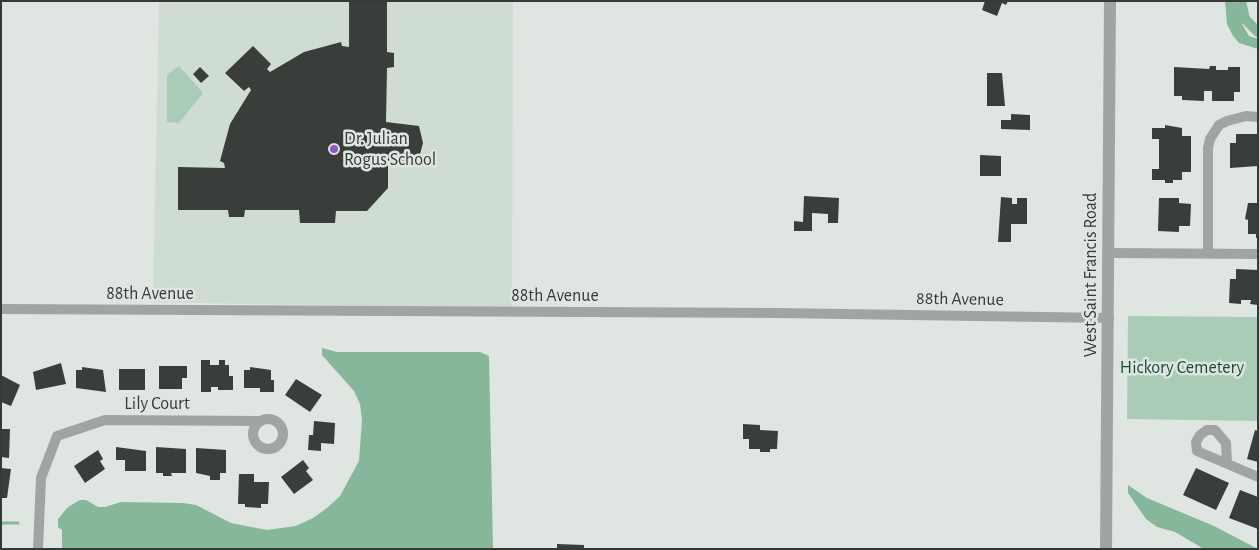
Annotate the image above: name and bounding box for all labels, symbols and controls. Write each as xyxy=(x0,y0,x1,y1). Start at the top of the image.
place label: Dr. Julian Rogus School xyxy=(344,128,436,170)
marker: Dr. Julian Rogus School xyxy=(328,143,340,155)
street label: West Saint Francis Road xyxy=(1080,193,1102,357)
street label: 88th Avenue xyxy=(106,283,194,305)
street label: 88th Avenue xyxy=(511,285,599,307)
street label: 88th Avenue xyxy=(916,287,1004,311)
park label: Hickory Cemetery xyxy=(1120,357,1244,379)
street label: Lily Court xyxy=(124,393,190,415)

